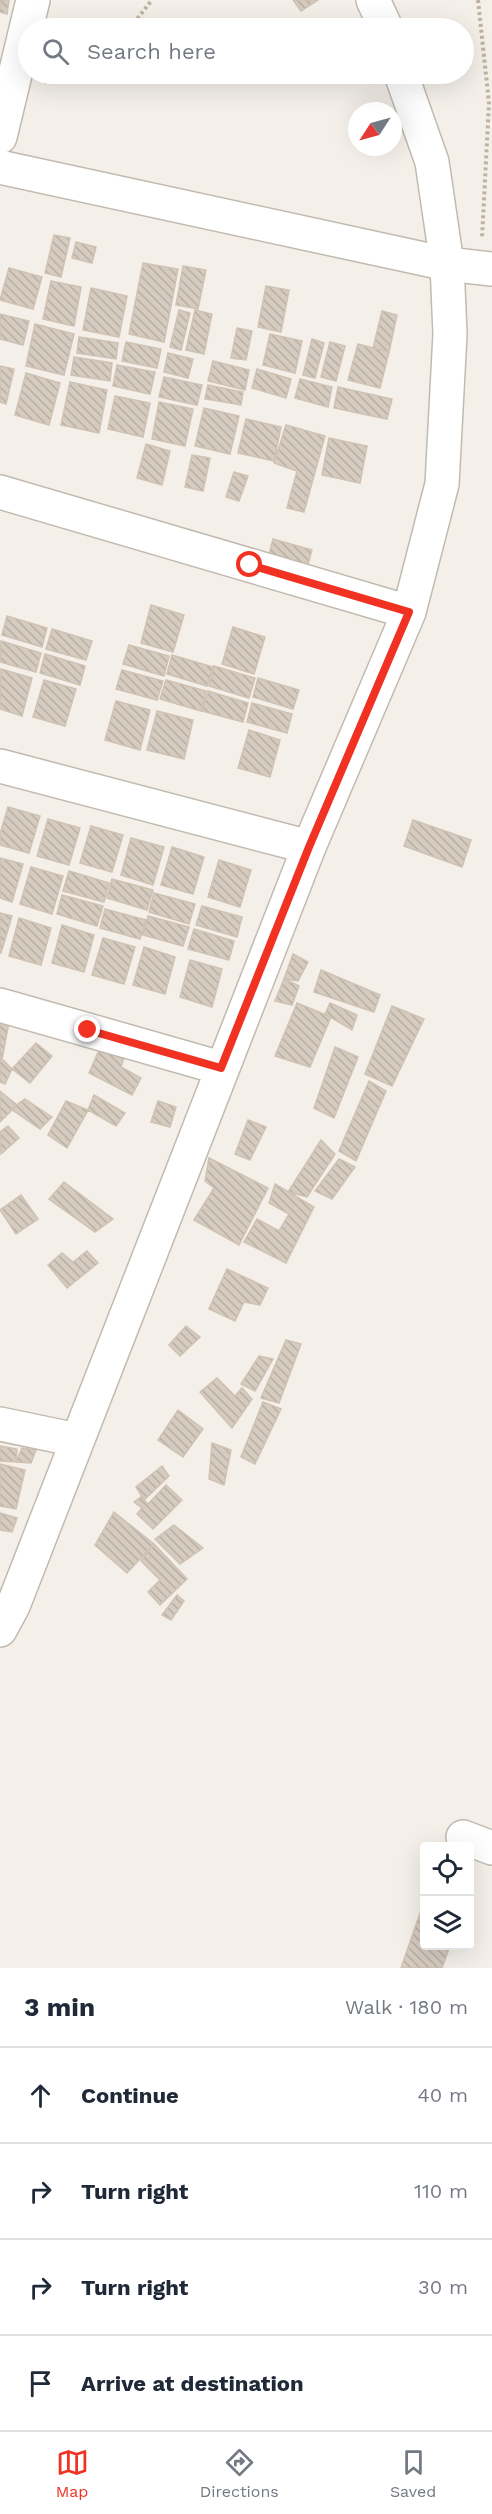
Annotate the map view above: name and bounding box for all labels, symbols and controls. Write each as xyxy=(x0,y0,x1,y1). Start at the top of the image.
search box xyxy=(18,18,474,84)
icon: search xyxy=(39,35,72,68)
text: Search here xyxy=(87,39,216,64)
north arrow xyxy=(348,102,402,156)
route start xyxy=(236,551,262,577)
route end xyxy=(74,1016,100,1042)
map controls xyxy=(420,1842,474,1950)
button: locate xyxy=(420,1842,474,1896)
button: layers xyxy=(420,1896,474,1950)
text: 3 min xyxy=(24,1992,95,2022)
text: Walk · 180 m xyxy=(345,1995,468,2019)
icon: ahead xyxy=(24,2079,57,2112)
text: Continue xyxy=(81,2083,179,2108)
text: 40 m xyxy=(417,2083,468,2107)
icon: right xyxy=(24,2175,57,2208)
text: Turn right xyxy=(81,2179,188,2204)
text: 110 m xyxy=(414,2179,468,2203)
icon: right xyxy=(24,2271,57,2304)
text: Turn right xyxy=(81,2275,188,2300)
text: 30 m xyxy=(418,2275,468,2299)
icon: arrive xyxy=(24,2367,57,2400)
text: Arrive at destination xyxy=(81,2371,304,2396)
tab: Map xyxy=(56,2446,89,2501)
tab: Directions xyxy=(200,2446,279,2501)
tab: Saved xyxy=(390,2446,436,2501)

